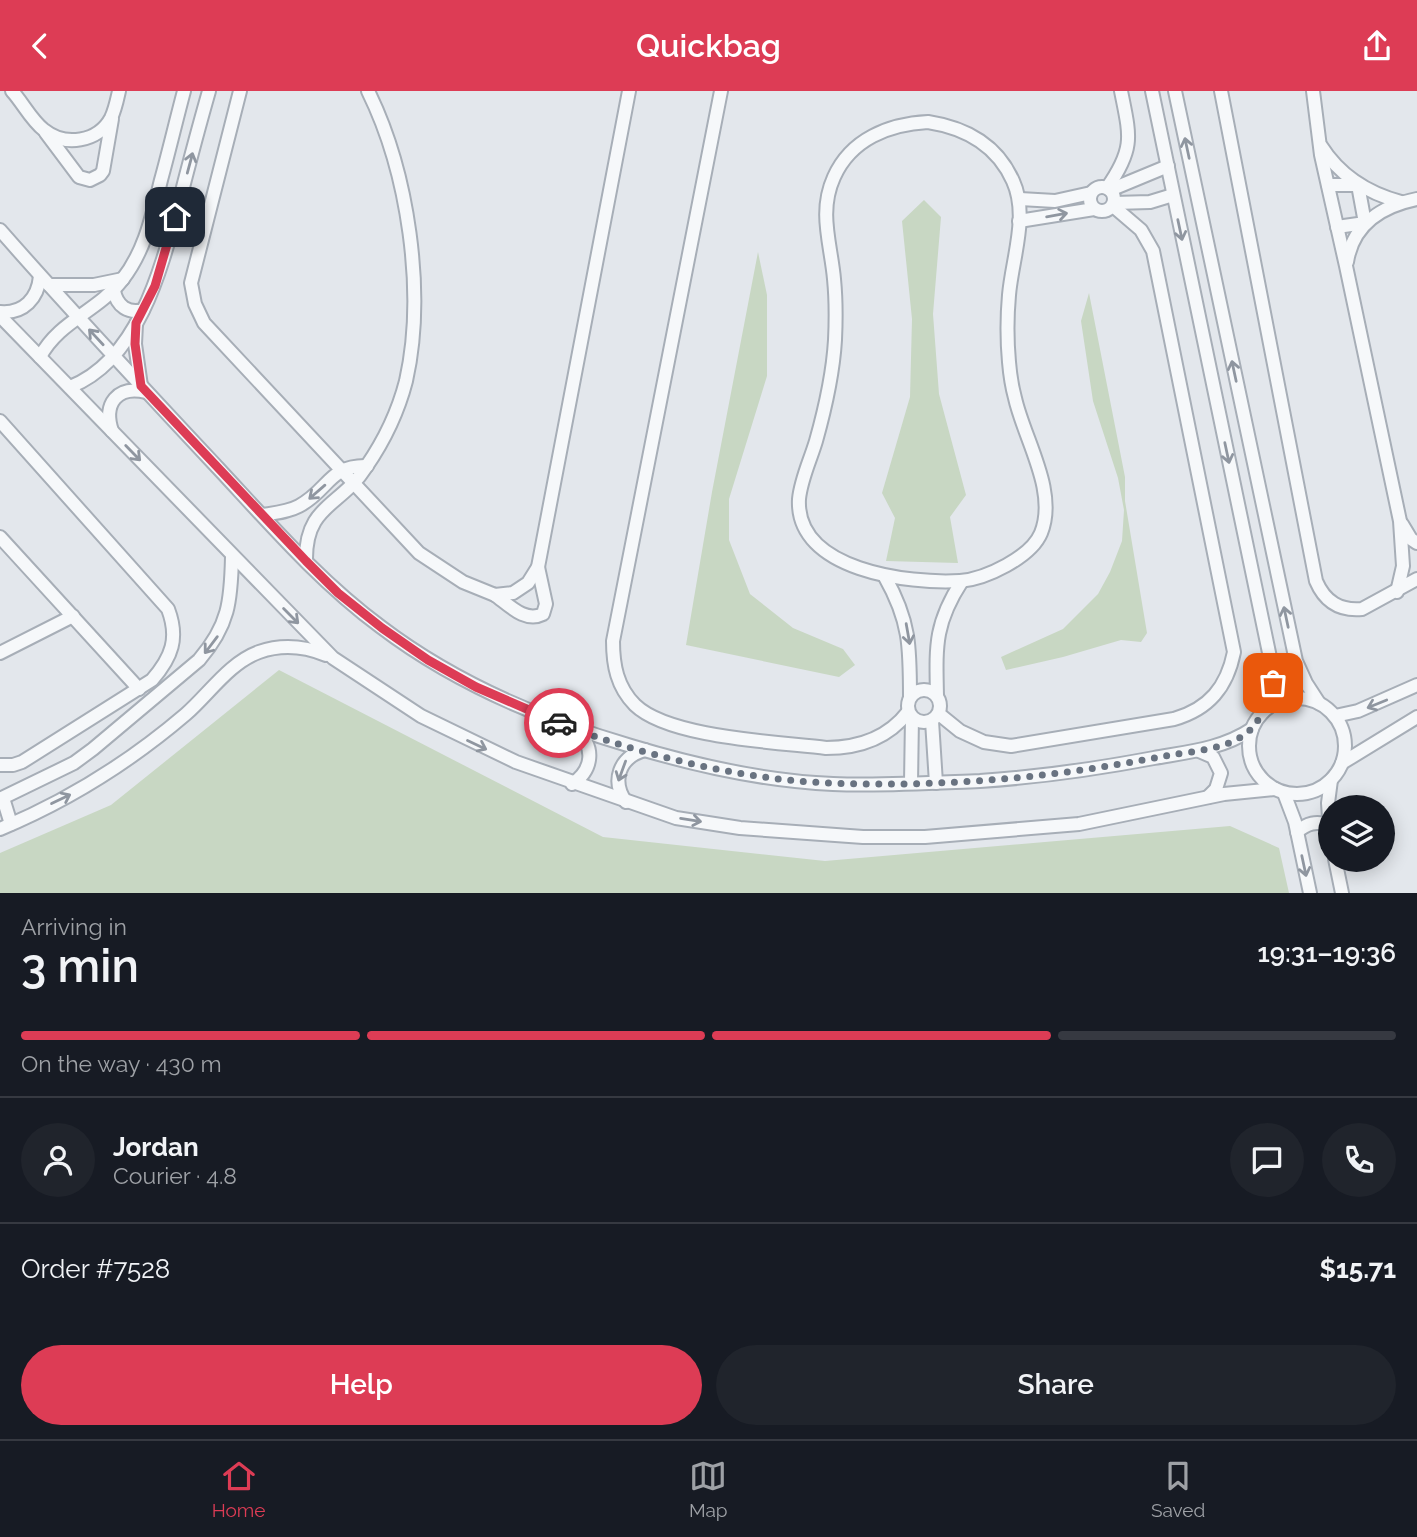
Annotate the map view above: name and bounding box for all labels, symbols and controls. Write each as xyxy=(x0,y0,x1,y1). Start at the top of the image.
icon: back xyxy=(21,27,59,65)
text: Quickbag xyxy=(636,27,781,64)
icon: share xyxy=(1358,27,1396,65)
one-way arrow xyxy=(1180,137,1194,160)
one-way arrow xyxy=(184,152,197,174)
pin xyxy=(145,187,205,247)
icon: home xyxy=(156,198,194,236)
one-way arrow xyxy=(1045,207,1067,221)
one-way arrow xyxy=(1174,218,1188,241)
one-way arrow xyxy=(88,328,104,346)
one-way arrow xyxy=(1227,360,1241,383)
one-way arrow xyxy=(1220,441,1234,464)
one-way arrow xyxy=(124,444,141,461)
one-way arrow xyxy=(308,484,326,500)
one-way arrow xyxy=(1279,606,1293,629)
one-way arrow xyxy=(282,607,299,624)
one-way arrow xyxy=(902,622,915,645)
one-way arrow xyxy=(204,635,218,654)
pin xyxy=(1243,653,1303,713)
icon: bag xyxy=(1254,664,1292,702)
courier xyxy=(524,688,594,758)
one-way arrow xyxy=(1367,698,1388,711)
icon: car xyxy=(540,704,578,742)
one-way arrow xyxy=(466,738,487,752)
one-way arrow xyxy=(615,760,627,781)
one-way arrow xyxy=(51,792,72,805)
map controls xyxy=(1318,795,1395,872)
button: layers xyxy=(1318,795,1395,872)
one-way arrow xyxy=(679,814,702,827)
one-way arrow xyxy=(1297,854,1311,877)
text: Arriving in xyxy=(21,913,127,940)
text: 19:31–19:36 xyxy=(1258,938,1396,968)
text: 3 min xyxy=(21,939,139,993)
text: On the way · 430 m xyxy=(21,1050,222,1077)
button: person xyxy=(21,1123,95,1197)
button: chat xyxy=(1230,1123,1304,1197)
button: phone xyxy=(1322,1123,1396,1197)
text: Jordan xyxy=(113,1132,199,1162)
text: Courier · 4.8 xyxy=(113,1162,237,1189)
text: Order #7528 xyxy=(21,1254,170,1284)
text: $15.71 xyxy=(1320,1254,1396,1284)
button: Help xyxy=(21,1345,702,1425)
button: Share xyxy=(716,1345,1396,1425)
tab: Home xyxy=(212,1457,265,1521)
tab: Map xyxy=(689,1457,728,1521)
tab: Saved xyxy=(1151,1457,1205,1521)

